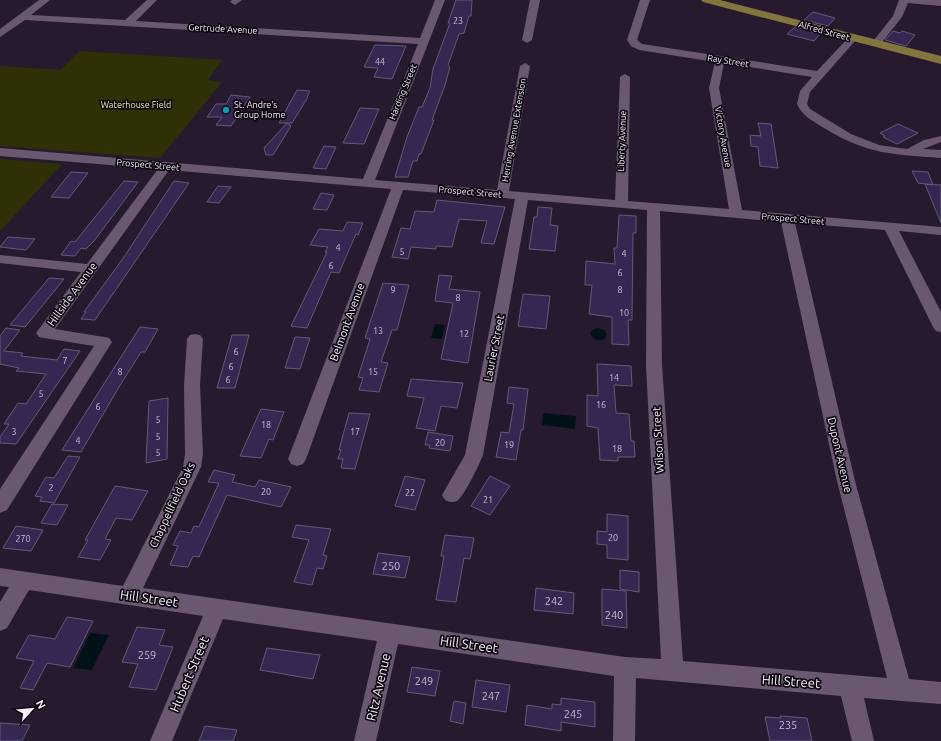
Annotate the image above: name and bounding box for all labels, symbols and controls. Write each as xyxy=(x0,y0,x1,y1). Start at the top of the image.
house number: 23 xyxy=(453,16,463,26)
street label: Alfred Street xyxy=(797,19,851,43)
street label: Gertrude Avenue xyxy=(188,22,258,36)
street label: Ray Street xyxy=(707,53,750,69)
house number: 44 xyxy=(375,57,385,67)
street label: Harding Street xyxy=(387,62,419,121)
street label: Herring Avenue Extension xyxy=(500,78,528,182)
park label: Waterhouse Field xyxy=(101,100,171,110)
place label: St. Andre's Group Home xyxy=(234,100,285,120)
marker: St. Andre's Group Home xyxy=(221,105,231,115)
street label: Victory Avenue xyxy=(713,106,733,168)
street label: Liberty Avenue xyxy=(616,110,628,171)
street label: Prospect Street xyxy=(116,157,180,173)
street label: Prospect Street xyxy=(438,184,502,200)
street label: Prospect Street xyxy=(761,211,825,227)
house number: 4 xyxy=(335,243,341,253)
house number: 5 xyxy=(399,247,405,257)
house number: 4 xyxy=(621,249,627,259)
street label: Hillside Avenue xyxy=(45,260,99,328)
house number: 6 xyxy=(328,261,334,271)
house number: 6 xyxy=(617,268,623,278)
street label: Belmont Avenue xyxy=(327,281,367,363)
house number: 9 xyxy=(390,285,396,295)
house number: 8 xyxy=(617,285,623,295)
house number: 8 xyxy=(455,293,461,303)
house number: 10 xyxy=(619,308,629,318)
street label: Laurier Street xyxy=(482,313,506,382)
house number: 13 xyxy=(373,326,383,336)
house number: 12 xyxy=(459,329,469,339)
house number: 6 xyxy=(233,347,239,357)
house number: 7 xyxy=(62,356,68,366)
house number: 6 xyxy=(228,362,234,372)
house number: 8 xyxy=(117,367,123,377)
house number: 15 xyxy=(368,367,378,377)
house number: 14 xyxy=(609,373,619,383)
house number: 6 xyxy=(225,375,231,385)
house number: 5 xyxy=(38,389,44,399)
house number: 16 xyxy=(596,400,606,410)
house number: 6 xyxy=(95,402,101,412)
street label: Wilson Street xyxy=(650,406,666,474)
house number: 5 xyxy=(155,415,161,425)
street label: Dupont Avenue xyxy=(825,416,855,494)
house number: 18 xyxy=(261,420,271,430)
house number: 3 xyxy=(11,427,17,437)
house number: 17 xyxy=(350,427,360,437)
house number: 5 xyxy=(155,432,161,442)
house number: 4 xyxy=(75,436,81,446)
house number: 20 xyxy=(435,438,445,448)
house number: 19 xyxy=(504,440,514,450)
house number: 18 xyxy=(612,444,622,454)
house number: 5 xyxy=(155,448,161,458)
street label: Chappellfield Oaks xyxy=(147,460,197,550)
house number: 2 xyxy=(48,483,54,493)
house number: 20 xyxy=(261,487,271,497)
house number: 22 xyxy=(405,488,415,498)
house number: 21 xyxy=(483,495,493,505)
house number: 20 xyxy=(608,533,618,543)
house number: 270 xyxy=(15,534,31,544)
house number: 250 xyxy=(382,560,400,572)
street label: Hill Street xyxy=(119,587,179,609)
house number: 242 xyxy=(545,595,563,607)
house number: 240 xyxy=(605,609,623,621)
street label: Hill Street xyxy=(439,633,499,655)
street label: Hubert Street xyxy=(167,634,211,714)
house number: 259 xyxy=(138,649,156,661)
street label: Ritz Avenue xyxy=(363,652,393,722)
street label: Hill Street xyxy=(761,672,821,690)
house number: 249 xyxy=(415,675,433,687)
north arrow xyxy=(12,689,52,729)
house number: 247 xyxy=(482,690,500,702)
text: N xyxy=(34,698,48,711)
house number: 245 xyxy=(564,708,582,720)
house number: 235 xyxy=(779,719,797,731)

